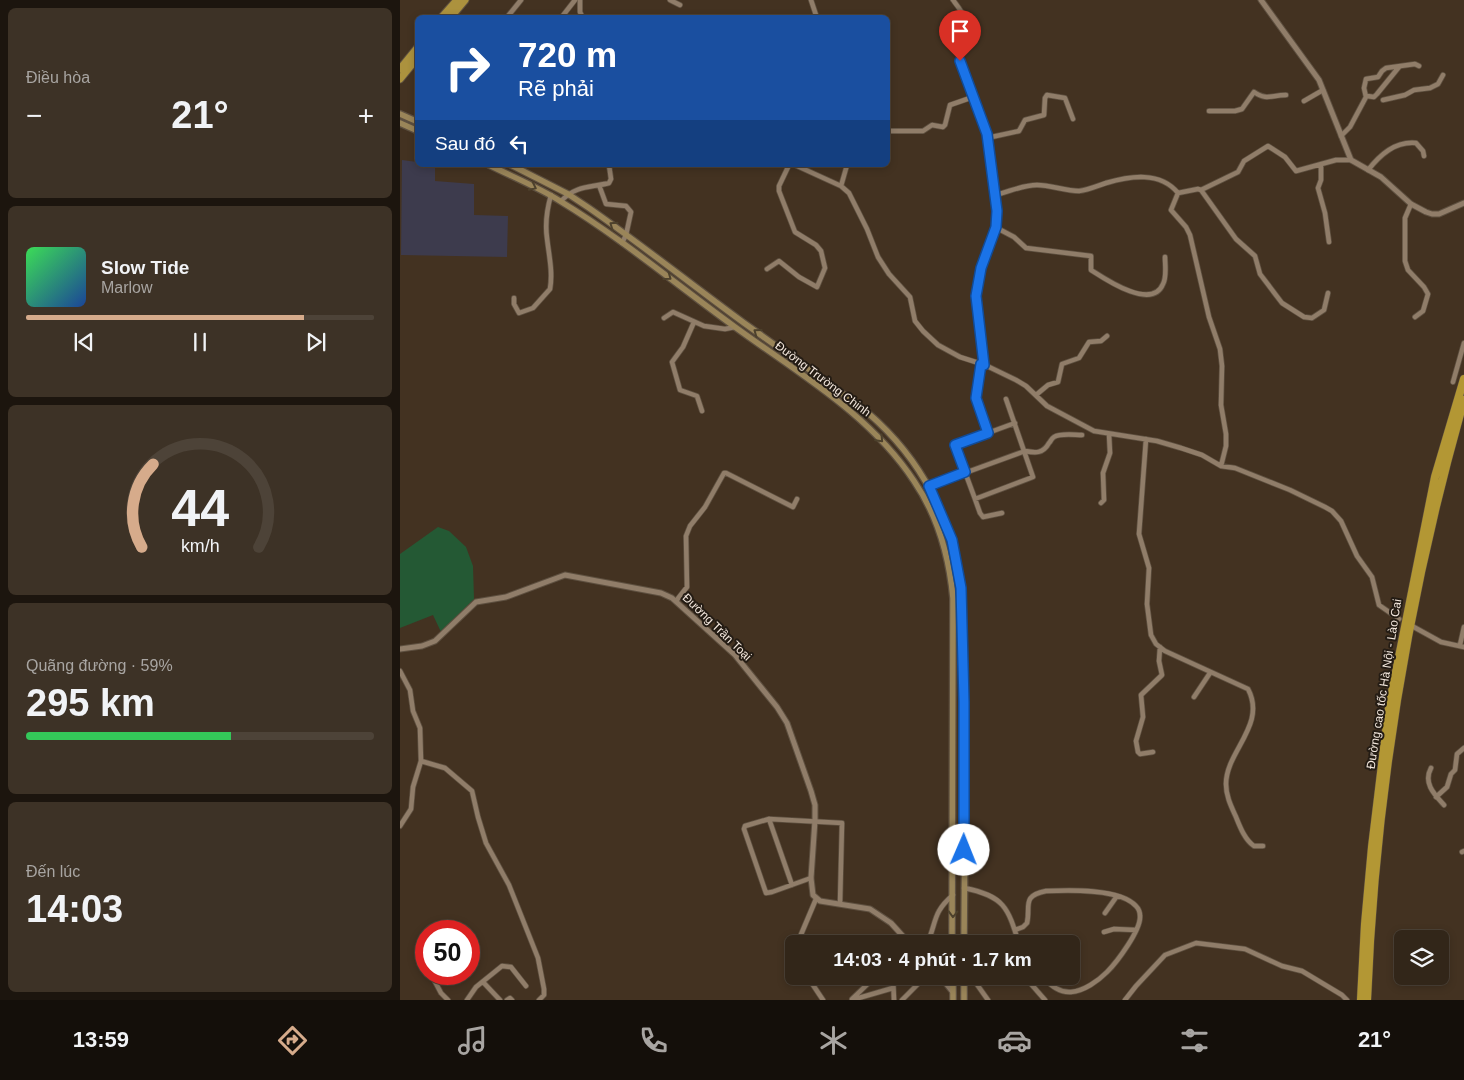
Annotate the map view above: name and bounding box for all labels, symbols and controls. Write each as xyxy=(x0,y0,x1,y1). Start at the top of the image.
pin xyxy=(939,10,981,61)
icon: arrive xyxy=(946,17,974,45)
icon: right xyxy=(435,35,500,100)
text: 720 m xyxy=(518,35,617,74)
text: Điều hòa xyxy=(26,69,90,86)
text: Rẽ phải xyxy=(518,76,594,101)
text: 21° xyxy=(171,94,229,136)
text: − xyxy=(26,100,42,131)
text: + xyxy=(358,100,374,131)
icon: left xyxy=(505,130,533,158)
text: Sau đó xyxy=(435,133,495,154)
one-way arrow xyxy=(528,181,537,191)
one-way arrow xyxy=(609,222,618,231)
text: Slow Tide xyxy=(101,257,189,278)
one-way arrow xyxy=(662,271,672,280)
text: Marlow xyxy=(101,279,153,296)
icon: previous xyxy=(70,328,98,356)
icon: pause xyxy=(186,328,214,356)
icon: next xyxy=(302,328,330,356)
one-way arrow xyxy=(754,330,763,338)
street label: Đường Trường Chinh xyxy=(773,339,873,419)
one-way arrow xyxy=(874,433,883,442)
text: 44 xyxy=(171,479,229,537)
text: km/h xyxy=(181,536,219,556)
street label: Đường Trần Toại xyxy=(680,591,754,663)
street label: Đường cao tốc Hà Nội - Lào Cai xyxy=(1364,598,1404,770)
text: Quãng đường · 59% xyxy=(26,657,173,674)
text: 295 km xyxy=(26,682,155,724)
position arrow xyxy=(937,823,989,875)
text: Đến lúc xyxy=(26,863,80,880)
text: 14:03 xyxy=(26,888,123,930)
one-way arrow xyxy=(948,910,958,918)
speed limit sign: 50 xyxy=(415,920,480,985)
map controls xyxy=(1394,930,1449,985)
button: layers xyxy=(1394,930,1449,985)
text: 14:03 · 4 phút · 1.7 km xyxy=(833,949,1032,970)
icon: directions xyxy=(275,1023,310,1058)
icon: music xyxy=(455,1023,490,1058)
icon: phone xyxy=(636,1023,671,1058)
icon: climate xyxy=(816,1023,851,1058)
icon: car xyxy=(997,1023,1032,1058)
icon: filters xyxy=(1177,1023,1212,1058)
text: 13:59 xyxy=(73,1027,129,1052)
text: 21° xyxy=(1358,1027,1391,1052)

